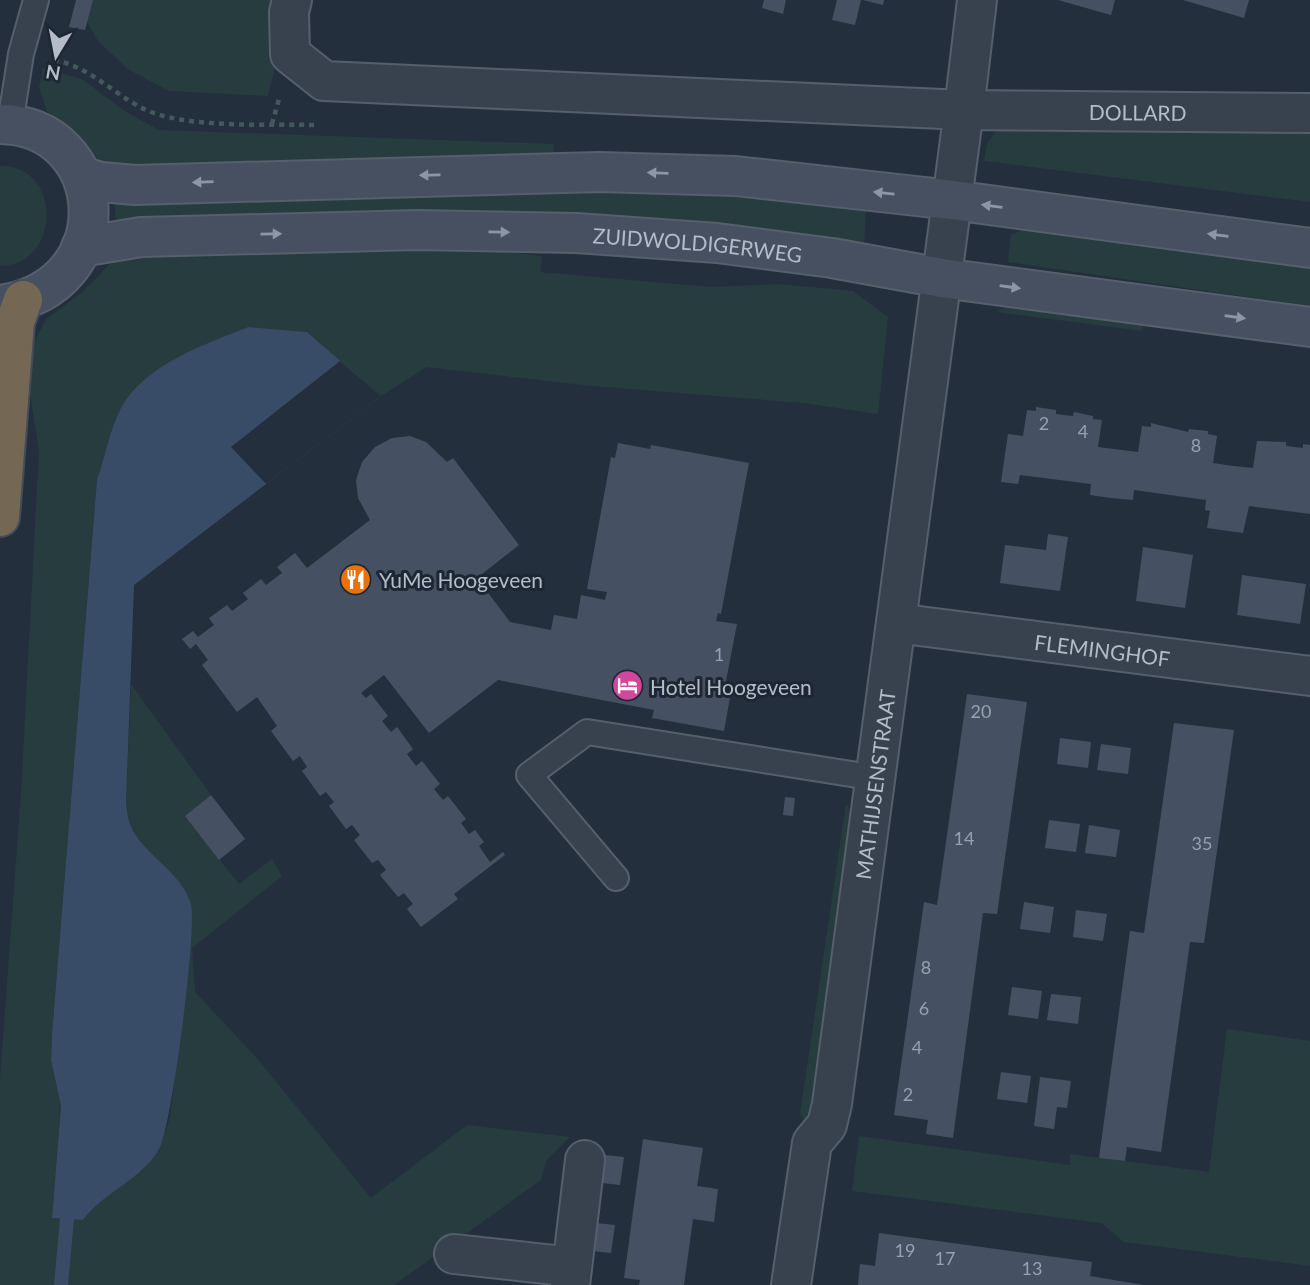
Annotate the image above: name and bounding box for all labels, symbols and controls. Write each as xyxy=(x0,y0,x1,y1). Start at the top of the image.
north arrow xyxy=(21,21,91,91)
text: N xyxy=(44,61,62,86)
street label: DOLLARD xyxy=(1089,99,1187,124)
one-way arrow xyxy=(646,168,668,179)
one-way arrow xyxy=(419,169,441,180)
one-way arrow xyxy=(192,177,214,188)
one-way arrow xyxy=(873,187,895,198)
one-way arrow xyxy=(981,200,1003,211)
street label: ZUIDWOLDIGERWEG xyxy=(592,222,804,266)
one-way arrow xyxy=(488,226,510,237)
one-way arrow xyxy=(261,228,283,240)
one-way arrow xyxy=(1207,230,1229,241)
one-way arrow xyxy=(999,281,1021,292)
one-way arrow xyxy=(1224,311,1246,322)
house number: 2 xyxy=(1039,412,1049,434)
house number: 4 xyxy=(1078,420,1088,442)
house number: 8 xyxy=(1191,434,1201,456)
restaurant icon: YuMe Hoogeveen xyxy=(339,562,373,596)
place label: YuMe Hoogeveen xyxy=(379,567,543,592)
street label: FLEMINGHOF xyxy=(1033,628,1172,670)
house number: 1 xyxy=(714,643,724,665)
hotel icon: Hotel Hoogeveen xyxy=(610,669,644,703)
place label: Hotel Hoogeveen xyxy=(650,674,812,699)
street label: MATHIJSENSTRAAT xyxy=(849,687,900,881)
house number: 20 xyxy=(971,700,991,722)
house number: 14 xyxy=(954,827,974,849)
house number: 35 xyxy=(1192,832,1212,854)
house number: 8 xyxy=(921,956,931,978)
house number: 6 xyxy=(919,997,929,1019)
house number: 4 xyxy=(912,1036,922,1058)
house number: 2 xyxy=(903,1083,913,1105)
house number: 19 xyxy=(895,1239,915,1261)
house number: 17 xyxy=(935,1247,955,1269)
house number: 13 xyxy=(1022,1257,1042,1279)

